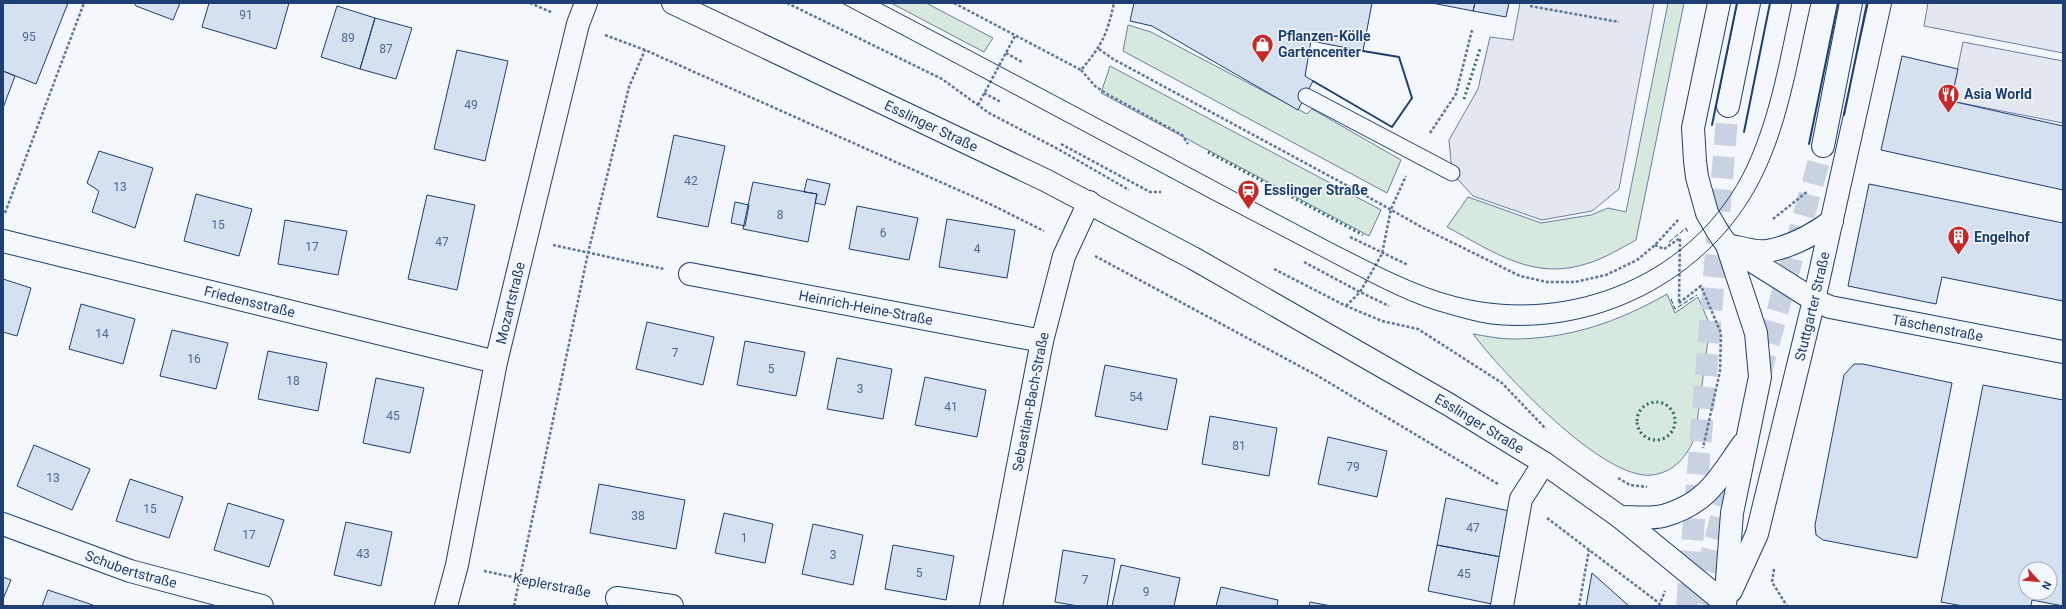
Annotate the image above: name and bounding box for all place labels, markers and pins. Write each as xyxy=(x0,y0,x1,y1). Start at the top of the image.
place label: Pflanzen-Kölle Gartencenter xyxy=(1278,28,1371,60)
shop icon: Pflanzen-Kölle Gartencenter xyxy=(1249,31,1275,64)
restaurant icon: Asia World xyxy=(1935,81,1961,114)
place label: Asia World xyxy=(1964,86,2032,102)
station icon: Esslinger Straße xyxy=(1235,177,1261,210)
place label: Esslinger Straße xyxy=(1264,182,1368,198)
building icon: Engelhof xyxy=(1945,224,1971,257)
place label: Engelhof xyxy=(1974,229,2031,245)

